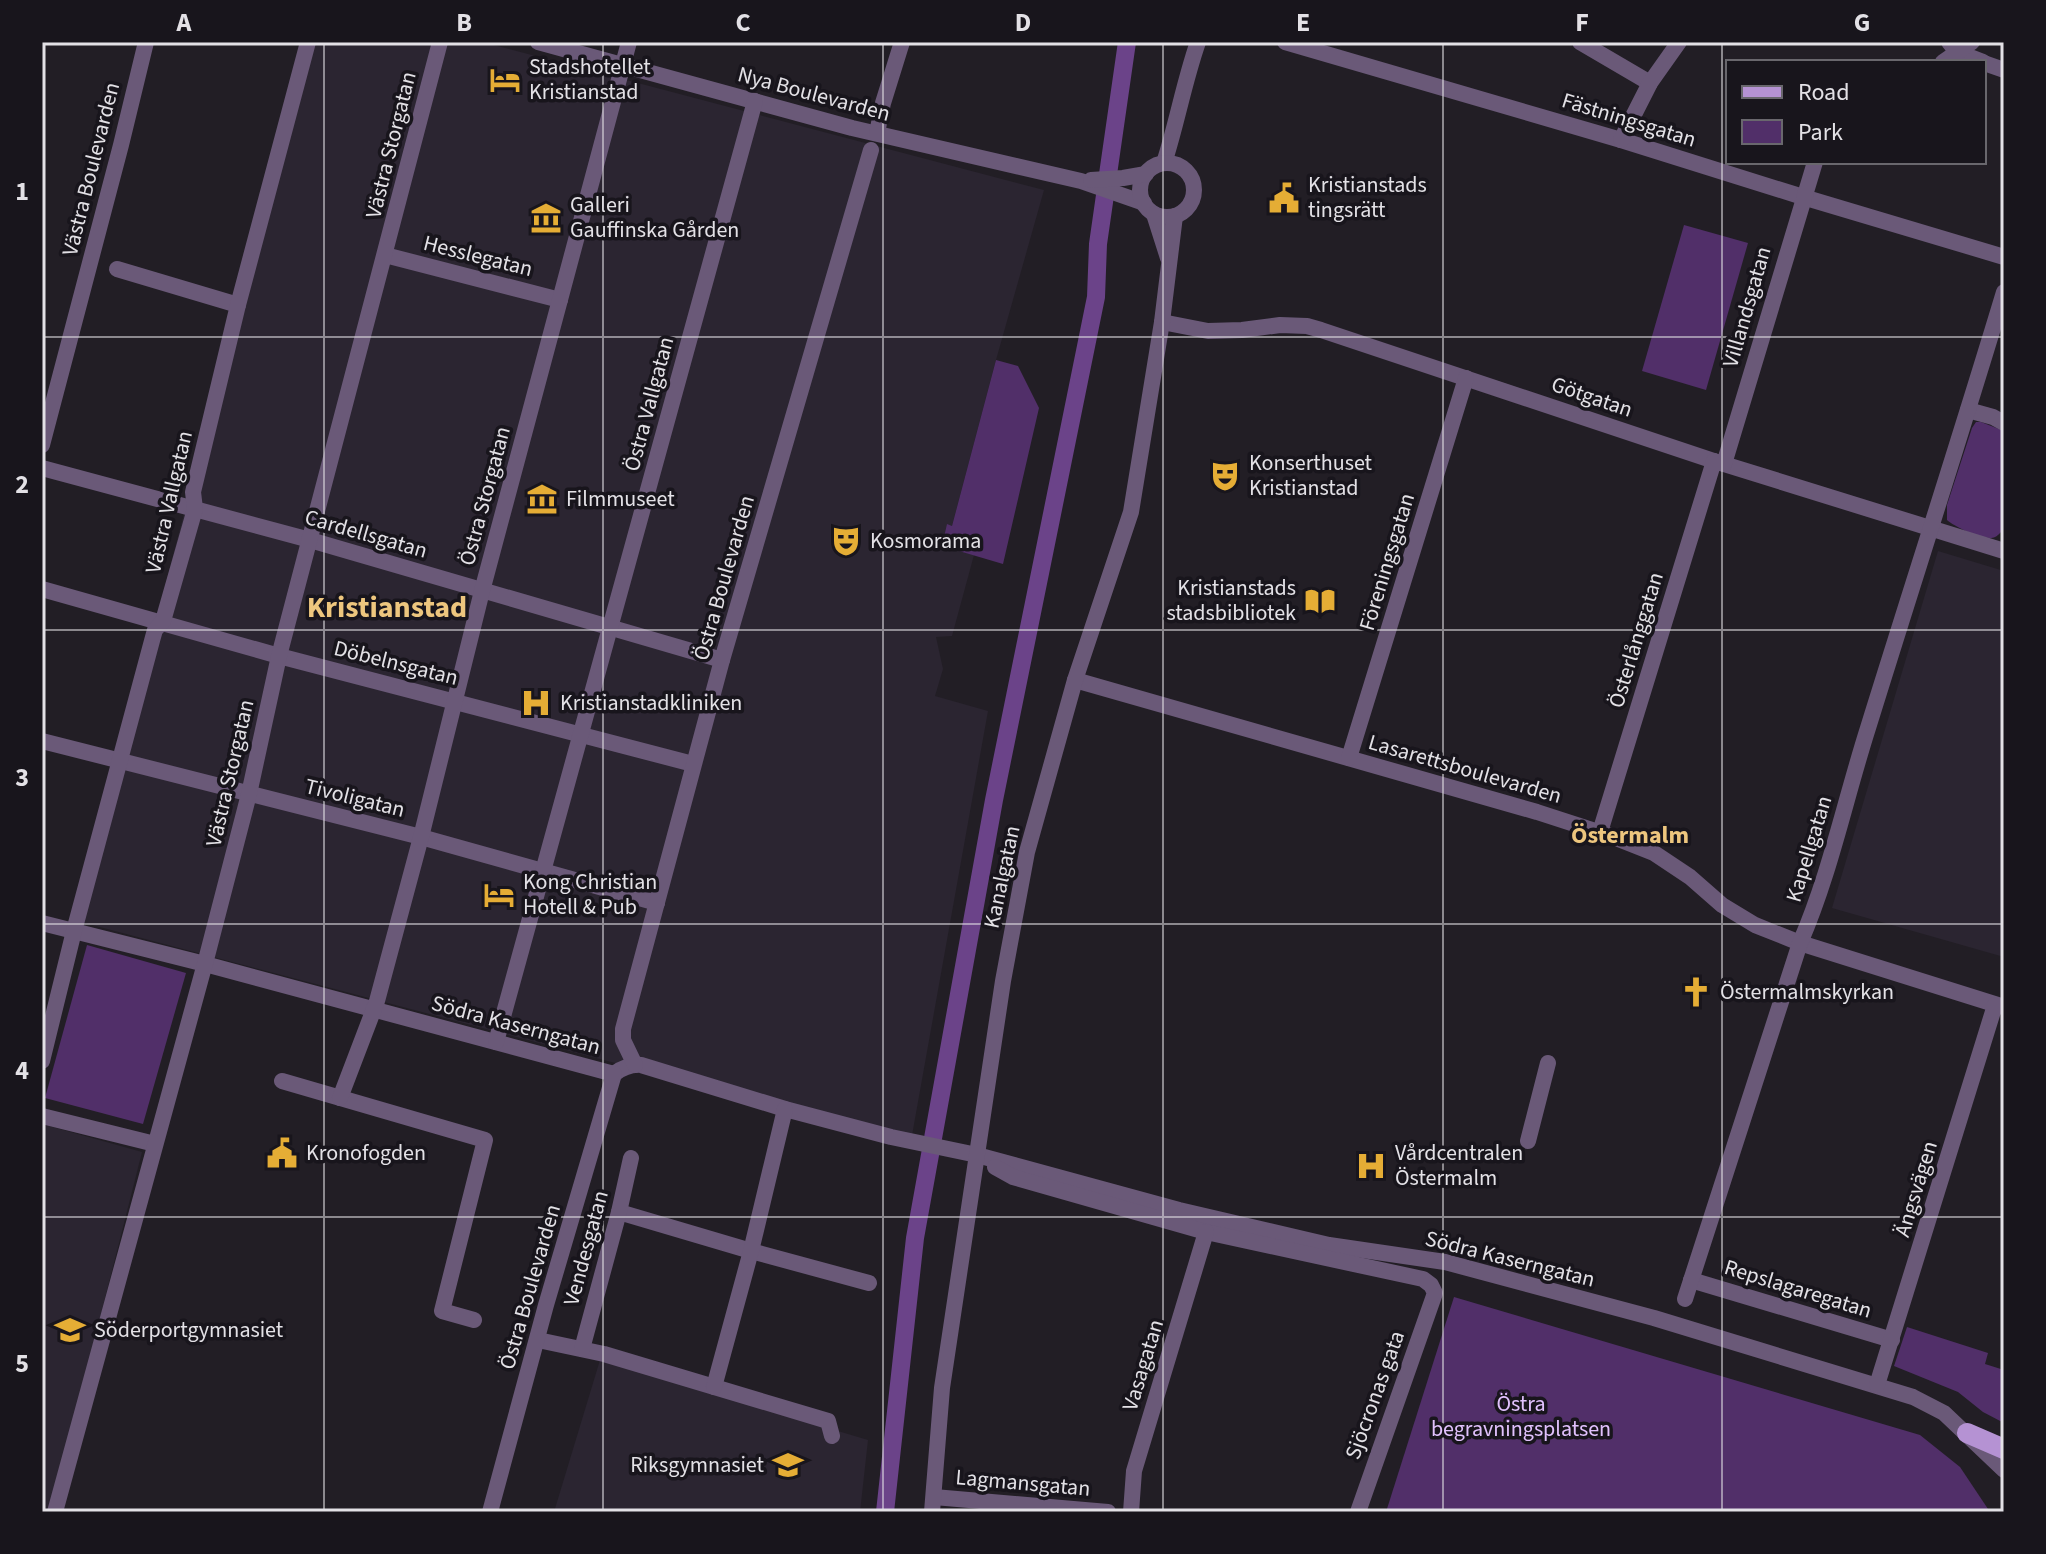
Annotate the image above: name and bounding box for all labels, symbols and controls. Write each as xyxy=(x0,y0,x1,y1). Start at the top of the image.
text: A xyxy=(176,4,193,41)
text: B xyxy=(456,4,472,41)
text: C xyxy=(735,4,751,41)
text: D xyxy=(1015,4,1031,41)
text: E xyxy=(1296,4,1310,41)
text: F xyxy=(1575,4,1589,41)
text: G xyxy=(1854,4,1870,41)
place label: Stadshotellet Kristianstad xyxy=(529,51,651,108)
street label: Nya Boulevarden xyxy=(734,58,894,130)
legend xyxy=(1726,60,1986,164)
hotel icon: Stadshotellet Kristianstad xyxy=(488,63,522,97)
street label: Västra Storgatan xyxy=(357,68,425,222)
text: Road xyxy=(1798,75,1850,110)
street label: Västra Boulevarden xyxy=(54,79,128,259)
street label: Fästningsgatan xyxy=(1558,84,1700,156)
text: Park xyxy=(1798,115,1843,150)
place label: Kristianstads tingsrätt xyxy=(1308,169,1427,226)
text: 1 xyxy=(15,173,29,210)
public building icon: Kristianstads tingsrätt xyxy=(1267,181,1301,215)
place label: Galleri Gauffinska Gården xyxy=(570,189,739,246)
museum icon: Galleri Gauffinska Gården xyxy=(529,201,563,235)
street label: Hesslegatan xyxy=(420,227,536,285)
street label: Villandsgatan xyxy=(1715,243,1779,371)
street label: Östra Vallgatan xyxy=(616,333,682,475)
street label: Götgatan xyxy=(1547,368,1637,426)
street label: Östra Storgatan xyxy=(451,423,519,569)
street label: Västra Vallgatan xyxy=(137,428,201,576)
place label: Konserthuset Kristianstad xyxy=(1249,447,1373,504)
theatre icon: Konserthuset Kristianstad xyxy=(1208,459,1242,493)
text: 2 xyxy=(15,466,29,503)
museum icon: Filmmuseet xyxy=(525,482,559,516)
place label: Filmmuseet xyxy=(566,483,675,515)
street label: Föreningsgatan xyxy=(1351,489,1423,635)
street label: Östra Boulevarden xyxy=(685,492,763,664)
street label: Cardellsgatan xyxy=(301,501,431,567)
theatre icon: Kosmorama xyxy=(829,524,863,558)
place label: Kosmorama xyxy=(870,525,981,557)
street label: Österlånggatan xyxy=(1600,568,1672,712)
place label: Kristianstads stadsbibliotek xyxy=(1166,572,1296,629)
library icon: Kristianstads stadsbibliotek xyxy=(1303,584,1337,618)
district label: Kristianstad xyxy=(307,586,467,629)
street label: Döbelnsgatan xyxy=(331,632,461,694)
hospital icon: Kristianstadkliniken xyxy=(519,686,553,720)
place label: Kristianstadkliniken xyxy=(560,687,742,719)
street label: Västra Storgatan xyxy=(198,696,262,850)
street label: Lasarettsboulevarden xyxy=(1365,726,1565,812)
text: 3 xyxy=(15,759,29,796)
street label: Tivoligatan xyxy=(302,770,408,826)
street label: Kapellgatan xyxy=(1778,792,1840,906)
district label: Östermalm xyxy=(1571,818,1689,853)
street label: Kanalgatan xyxy=(976,823,1028,931)
place label: Kong Christian Hotell & Pub xyxy=(523,866,657,923)
hotel icon: Kong Christian Hotell & Pub xyxy=(482,878,516,912)
church icon: Östermalmskyrkan xyxy=(1679,975,1713,1009)
place label: Östermalmskyrkan xyxy=(1720,976,1894,1008)
street label: Södra Kaserngatan xyxy=(428,987,604,1063)
text: 4 xyxy=(15,1052,29,1089)
public building icon: Kronofogden xyxy=(265,1136,299,1170)
place label: Kronofogden xyxy=(306,1137,426,1169)
place label: Vårdcentralen Östermalm xyxy=(1395,1137,1523,1194)
street label: Ängsvägen xyxy=(1886,1137,1946,1241)
hospital icon: Vårdcentralen Östermalm xyxy=(1354,1149,1388,1183)
street label: Vendesgatan xyxy=(555,1187,617,1309)
street label: Östra Boulevarden xyxy=(491,1201,569,1373)
street label: Södra Kaserngatan xyxy=(1422,1222,1598,1296)
street label: Repslagaregatan xyxy=(1720,1251,1876,1327)
school or university icon: Söderportgymnasiet xyxy=(53,1313,87,1347)
place label: Söderportgymnasiet xyxy=(94,1314,284,1346)
street label: Vasagatan xyxy=(1114,1315,1172,1415)
street label: Sjöcronas gata xyxy=(1337,1326,1413,1464)
text: 5 xyxy=(15,1345,29,1382)
park label: Östra begravningsplatsen xyxy=(1431,1388,1611,1445)
school or university icon: Riksgymnasiet xyxy=(771,1448,805,1482)
place label: Riksgymnasiet xyxy=(630,1449,765,1481)
street label: Lagmansgatan xyxy=(954,1461,1092,1505)

